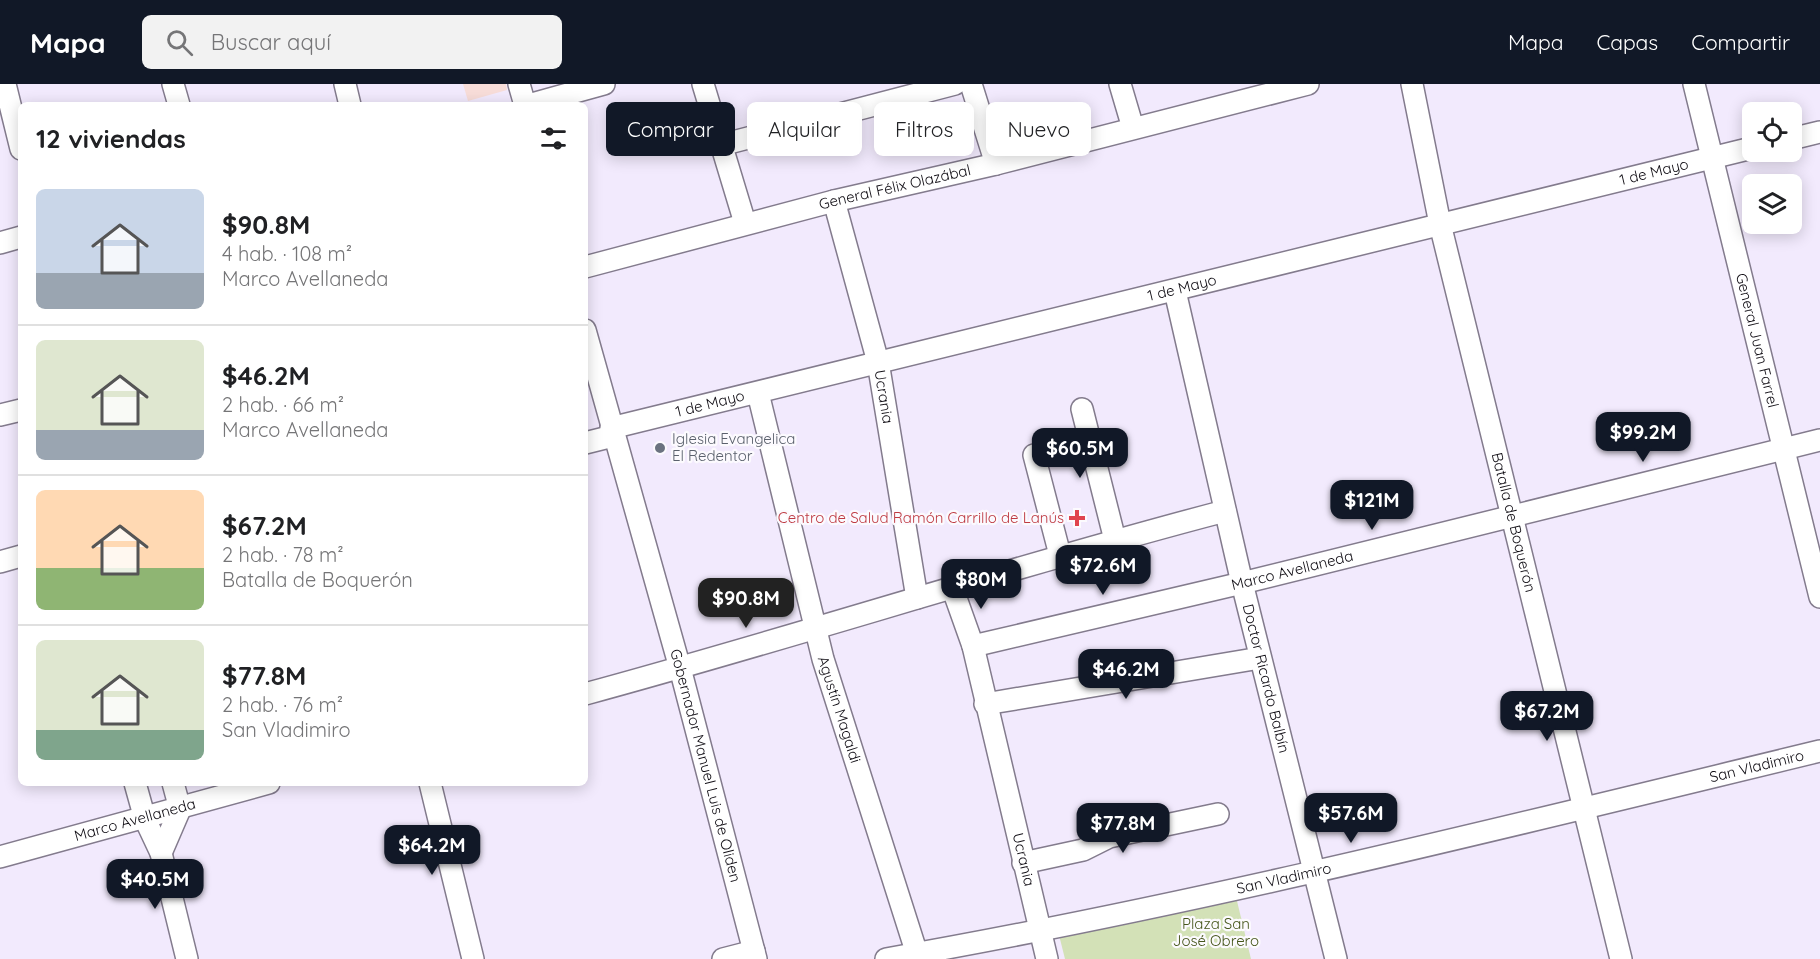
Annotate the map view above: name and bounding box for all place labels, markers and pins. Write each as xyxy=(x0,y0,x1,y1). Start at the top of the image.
pin: $99.2M xyxy=(1594,412,1692,463)
pin: $60.5M xyxy=(1031,428,1129,479)
place label: Iglesia Evangelica El Redentor xyxy=(672,429,795,465)
marker: Iglesia Evangelica El Redentor xyxy=(653,441,667,455)
pin: $121M xyxy=(1330,480,1414,531)
place label: Centro de Salud Ramón Carrillo de Lanús xyxy=(778,508,1064,527)
marker: Centro de Salud Ramón Carrillo de Lanús xyxy=(1068,509,1086,527)
pin: $72.6M xyxy=(1054,545,1152,596)
pin: $80M xyxy=(945,559,1017,610)
pin: $90.8M xyxy=(697,578,795,629)
pin: $46.2M xyxy=(1077,649,1175,700)
pin: $67.2M xyxy=(1498,691,1596,742)
pin: $57.6M xyxy=(1302,793,1400,844)
pin: $77.8M xyxy=(1074,803,1172,854)
pin: $64.2M xyxy=(383,825,481,876)
pin: $40.5M xyxy=(106,859,204,910)

